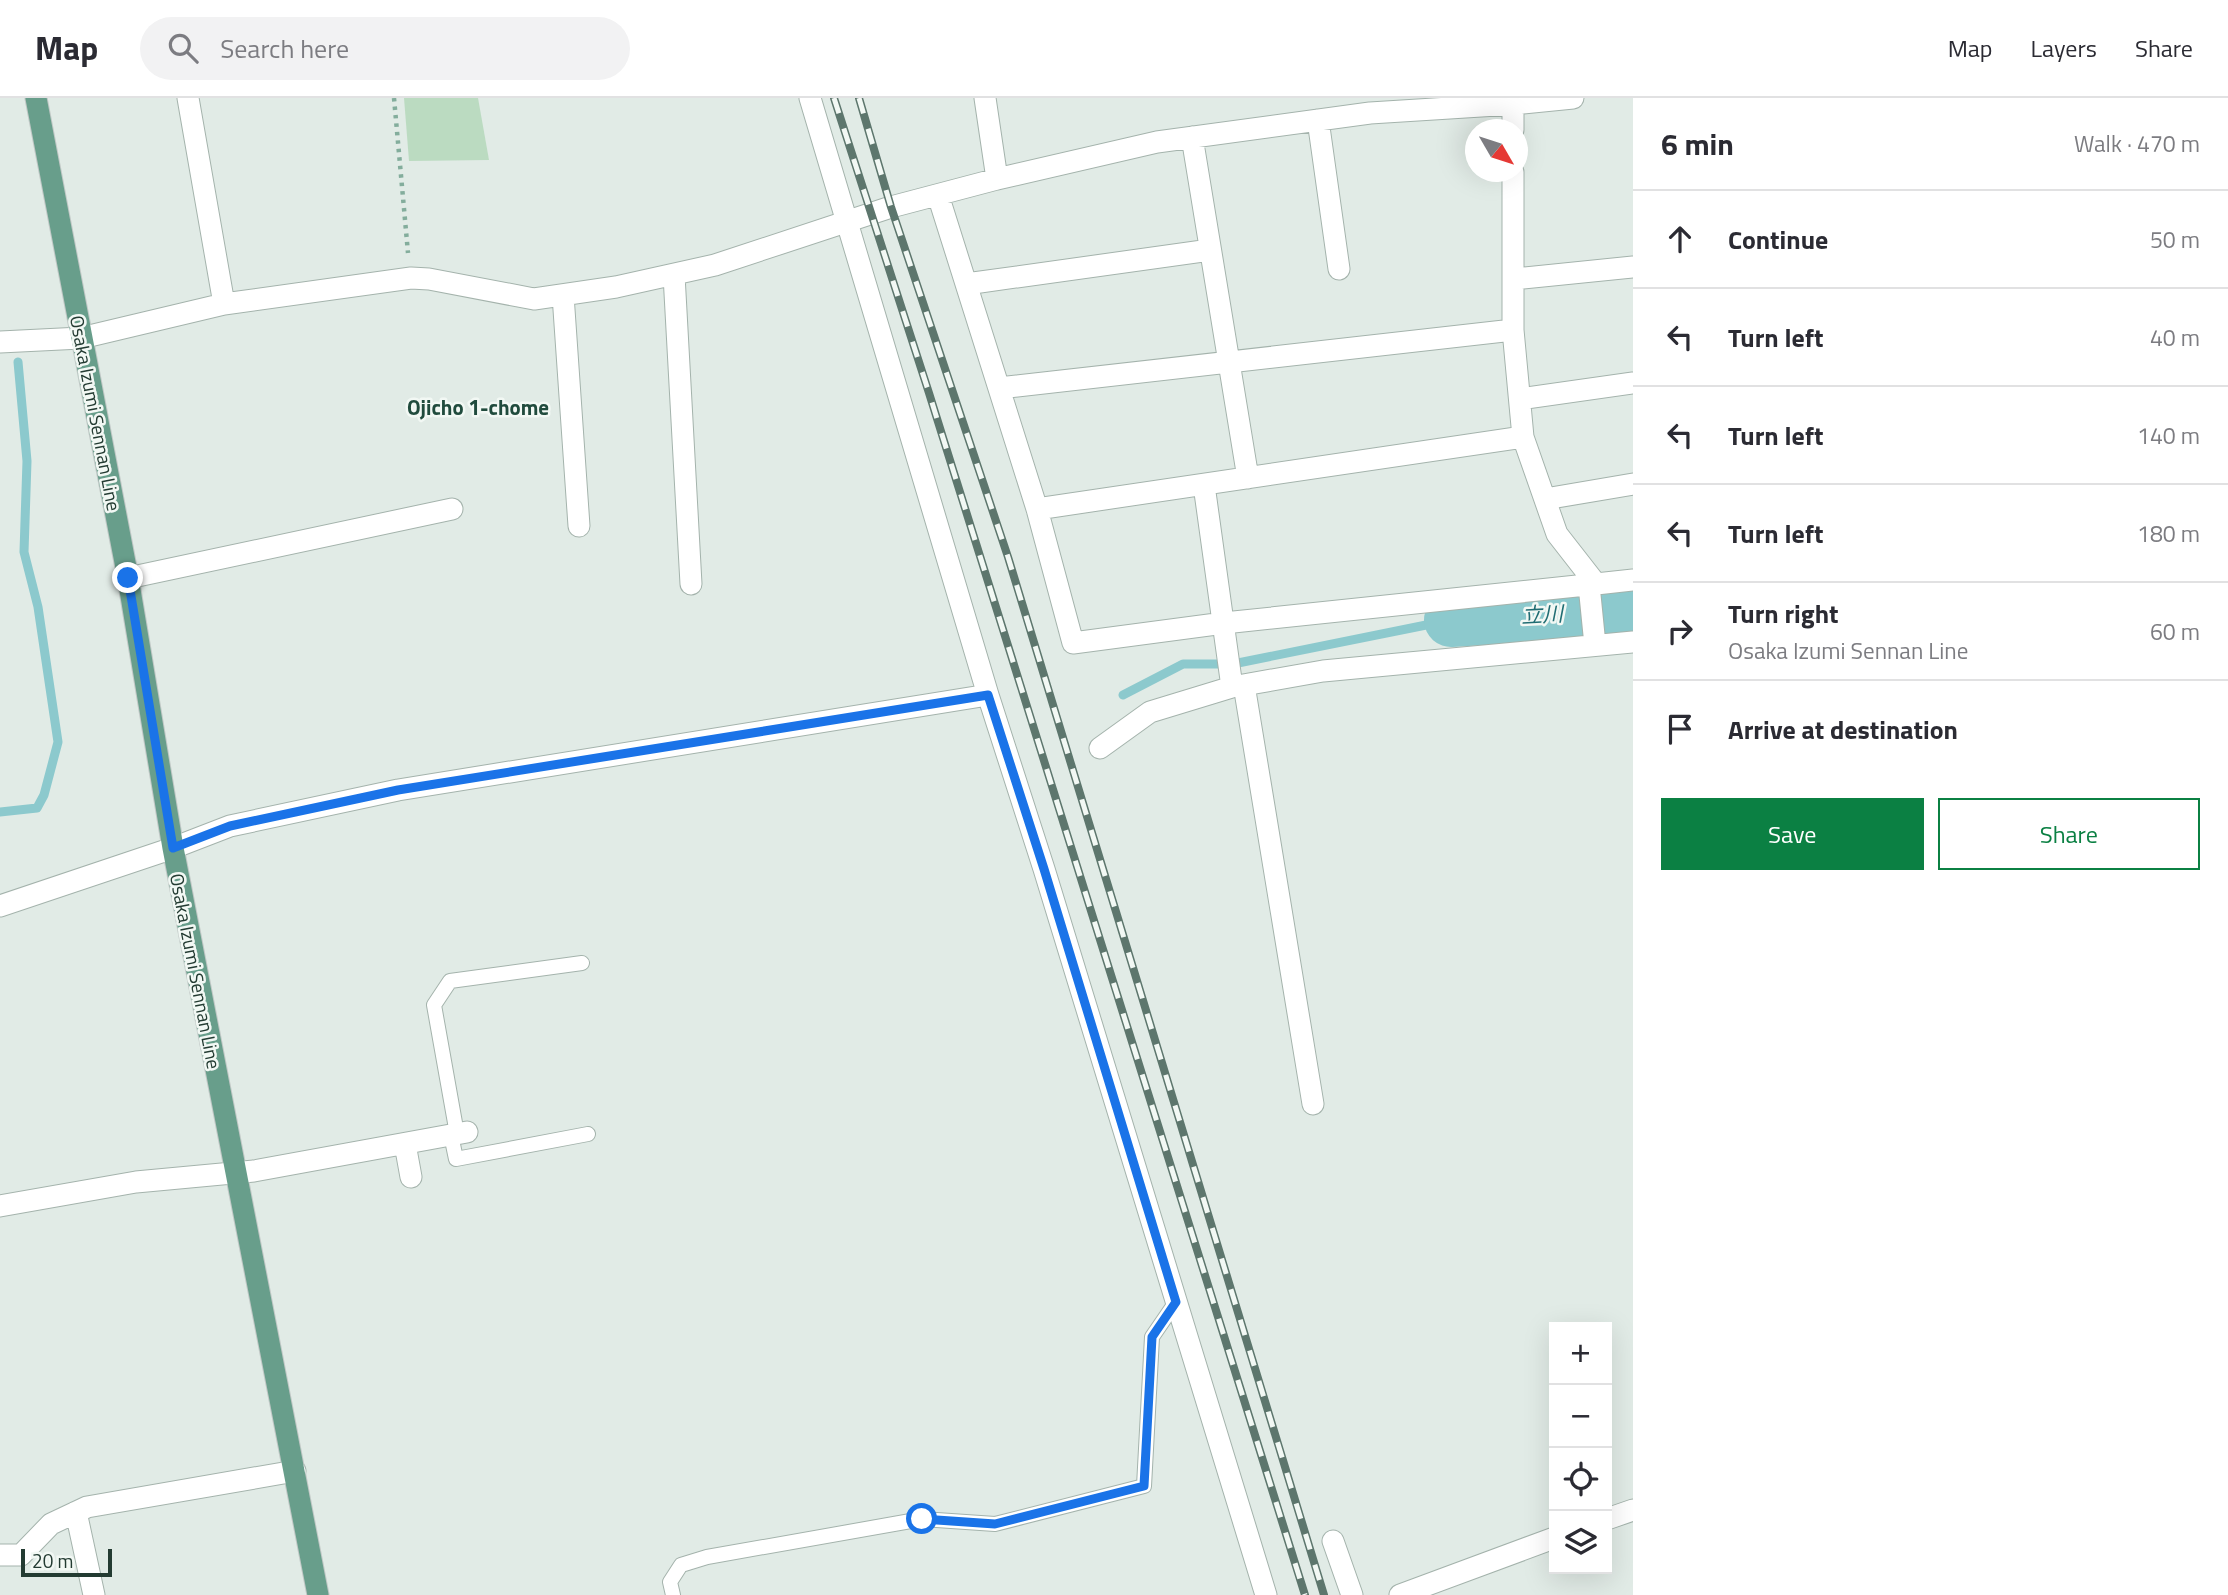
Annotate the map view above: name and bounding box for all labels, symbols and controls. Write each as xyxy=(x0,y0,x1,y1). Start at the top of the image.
search box xyxy=(140,17,630,80)
text: Map xyxy=(35,23,98,73)
icon: search xyxy=(164,29,202,67)
text: Search here xyxy=(220,29,349,68)
text: Map xyxy=(1948,30,1993,66)
text: Layers xyxy=(2031,30,2097,66)
text: Share xyxy=(2135,30,2193,66)
north arrow xyxy=(1465,119,1528,182)
text: 6 min xyxy=(1661,121,1734,167)
text: Walk · 470 m xyxy=(2074,126,2200,161)
icon: ahead xyxy=(1661,220,1699,258)
text: Continue xyxy=(1728,220,1828,259)
text: 50 m xyxy=(2150,222,2200,257)
street label: Osaka Izumi Sennan Line xyxy=(63,313,129,513)
icon: left xyxy=(1661,318,1699,356)
text: Turn left xyxy=(1728,318,1823,357)
text: 40 m xyxy=(2150,320,2200,355)
district label: Ojicho 1-chome xyxy=(407,391,549,423)
icon: left xyxy=(1661,416,1699,454)
text: Turn left xyxy=(1728,416,1823,455)
text: 140 m xyxy=(2137,418,2200,453)
icon: left xyxy=(1661,514,1699,552)
text: Turn left xyxy=(1728,514,1823,553)
text: 180 m xyxy=(2137,516,2200,551)
route end xyxy=(112,562,143,593)
text: Turn right xyxy=(1728,594,1839,633)
water label: 立川 xyxy=(1520,597,1566,631)
icon: right xyxy=(1661,612,1699,650)
text: 60 m xyxy=(2150,614,2200,649)
text: Osaka Izumi Sennan Line xyxy=(1728,633,1968,668)
icon: arrive xyxy=(1661,710,1699,748)
text: Arrive at destination xyxy=(1728,710,1958,749)
button: Save xyxy=(1661,798,1924,870)
button: Share xyxy=(1938,798,2200,870)
street label: Osaka Izumi Sennan Line xyxy=(163,871,229,1071)
map controls xyxy=(1549,1322,1612,1574)
button: + xyxy=(1549,1322,1612,1385)
button: − xyxy=(1549,1385,1612,1448)
button: locate xyxy=(1549,1448,1612,1511)
route start xyxy=(906,1503,937,1534)
button: layers xyxy=(1549,1511,1612,1574)
scale bar xyxy=(21,1546,112,1578)
text: 20 m xyxy=(32,1546,73,1575)

